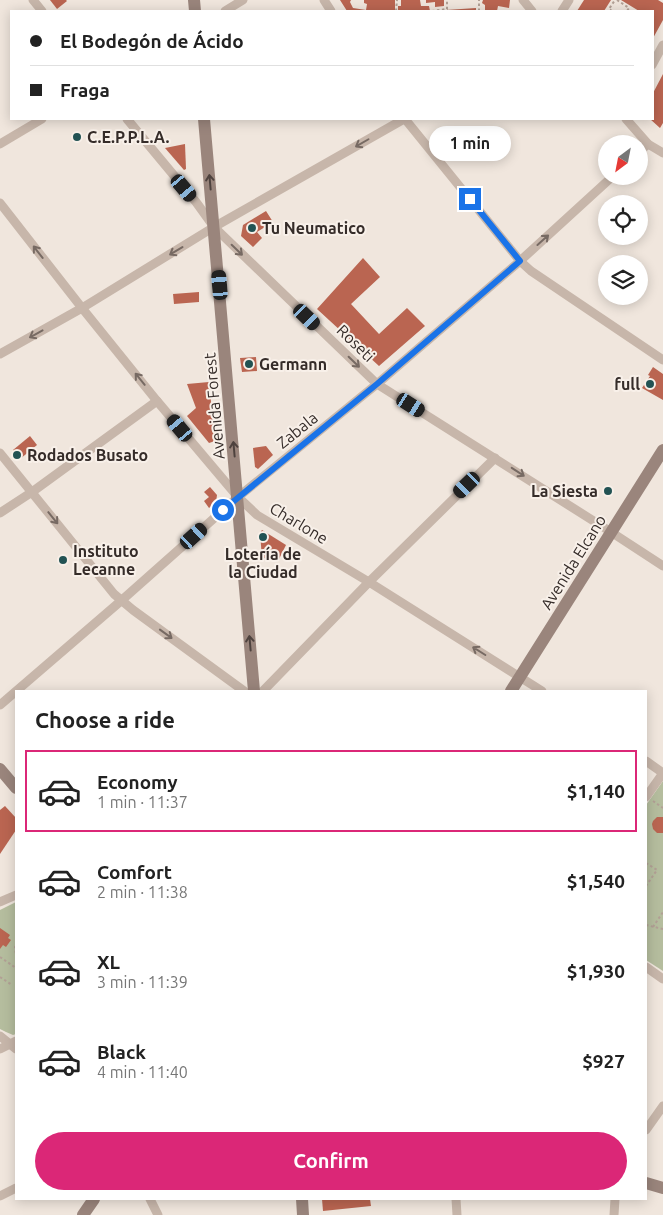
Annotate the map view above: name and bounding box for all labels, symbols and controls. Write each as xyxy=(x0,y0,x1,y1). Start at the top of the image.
text: El Bodegón de Ácido xyxy=(60,30,244,52)
text: Fraga xyxy=(60,79,110,101)
callout: 1 min xyxy=(429,126,511,162)
place label: C.E.P.P.L.A. xyxy=(87,128,169,146)
marker: C.E.P.P.L.A. xyxy=(71,131,83,143)
text: 1 min xyxy=(450,134,490,152)
north arrow xyxy=(598,135,648,185)
map controls xyxy=(598,135,648,305)
one-way arrow xyxy=(354,138,369,148)
car xyxy=(168,172,199,204)
one-way arrow xyxy=(205,175,215,191)
route end xyxy=(459,188,481,210)
button: locate xyxy=(598,195,648,245)
place label: Tu Neumatico xyxy=(262,219,365,237)
marker: Tu Neumatico xyxy=(246,222,258,234)
one-way arrow xyxy=(536,234,549,246)
one-way arrow xyxy=(231,244,243,256)
one-way arrow xyxy=(33,246,44,259)
one-way arrow xyxy=(169,246,183,256)
button: layers xyxy=(598,255,648,305)
car xyxy=(211,269,228,301)
car xyxy=(290,301,323,333)
street label: Roseti xyxy=(333,321,379,365)
one-way arrow xyxy=(29,329,43,339)
street label: Avenida Forest xyxy=(200,351,228,460)
place label: Germann xyxy=(259,355,327,373)
one-way arrow xyxy=(348,356,361,368)
marker: Germann xyxy=(243,358,255,370)
one-way arrow xyxy=(134,373,145,386)
place label: full xyxy=(614,375,640,393)
marker: full xyxy=(644,378,656,390)
car xyxy=(394,391,427,419)
street label: Zabala xyxy=(273,408,321,452)
car xyxy=(164,412,195,444)
one-way arrow xyxy=(229,441,238,457)
place label: Rodados Busato xyxy=(27,446,148,464)
marker: Rodados Busato xyxy=(11,449,23,461)
one-way arrow xyxy=(510,468,524,478)
car xyxy=(450,469,483,501)
place label: La Siesta xyxy=(531,482,598,500)
marker: La Siesta xyxy=(602,485,614,497)
route start xyxy=(212,499,234,521)
street label: Charlone xyxy=(267,499,331,547)
one-way arrow xyxy=(48,511,59,524)
street label: Avenida Elcano xyxy=(537,511,609,613)
car xyxy=(177,520,210,552)
marker: Lotería de la Ciudad xyxy=(257,531,269,543)
place label: Instituto Lecanne xyxy=(73,542,139,578)
place label: Lotería de la Ciudad xyxy=(225,545,301,581)
marker: Instituto Lecanne xyxy=(57,554,69,566)
one-way arrow xyxy=(158,629,172,639)
one-way arrow xyxy=(245,635,255,651)
one-way arrow xyxy=(472,646,486,656)
text: Choose a ride xyxy=(35,707,175,732)
icon: car xyxy=(37,769,82,814)
text: Economy xyxy=(97,771,178,793)
text: $1,140 xyxy=(567,780,625,802)
text: 1 min · 11:37 xyxy=(97,793,188,811)
icon: car xyxy=(37,859,82,904)
text: Comfort xyxy=(97,861,172,883)
text: $1,540 xyxy=(567,870,625,892)
text: 2 min · 11:38 xyxy=(97,883,188,901)
icon: car xyxy=(37,949,82,994)
text: XL xyxy=(97,951,120,973)
text: $1,930 xyxy=(567,960,625,982)
text: 3 min · 11:39 xyxy=(97,973,188,991)
icon: car xyxy=(37,1039,82,1084)
text: Black xyxy=(97,1041,146,1063)
text: $927 xyxy=(582,1050,625,1072)
text: 4 min · 11:40 xyxy=(97,1063,188,1081)
button: Confirm xyxy=(35,1132,627,1190)

